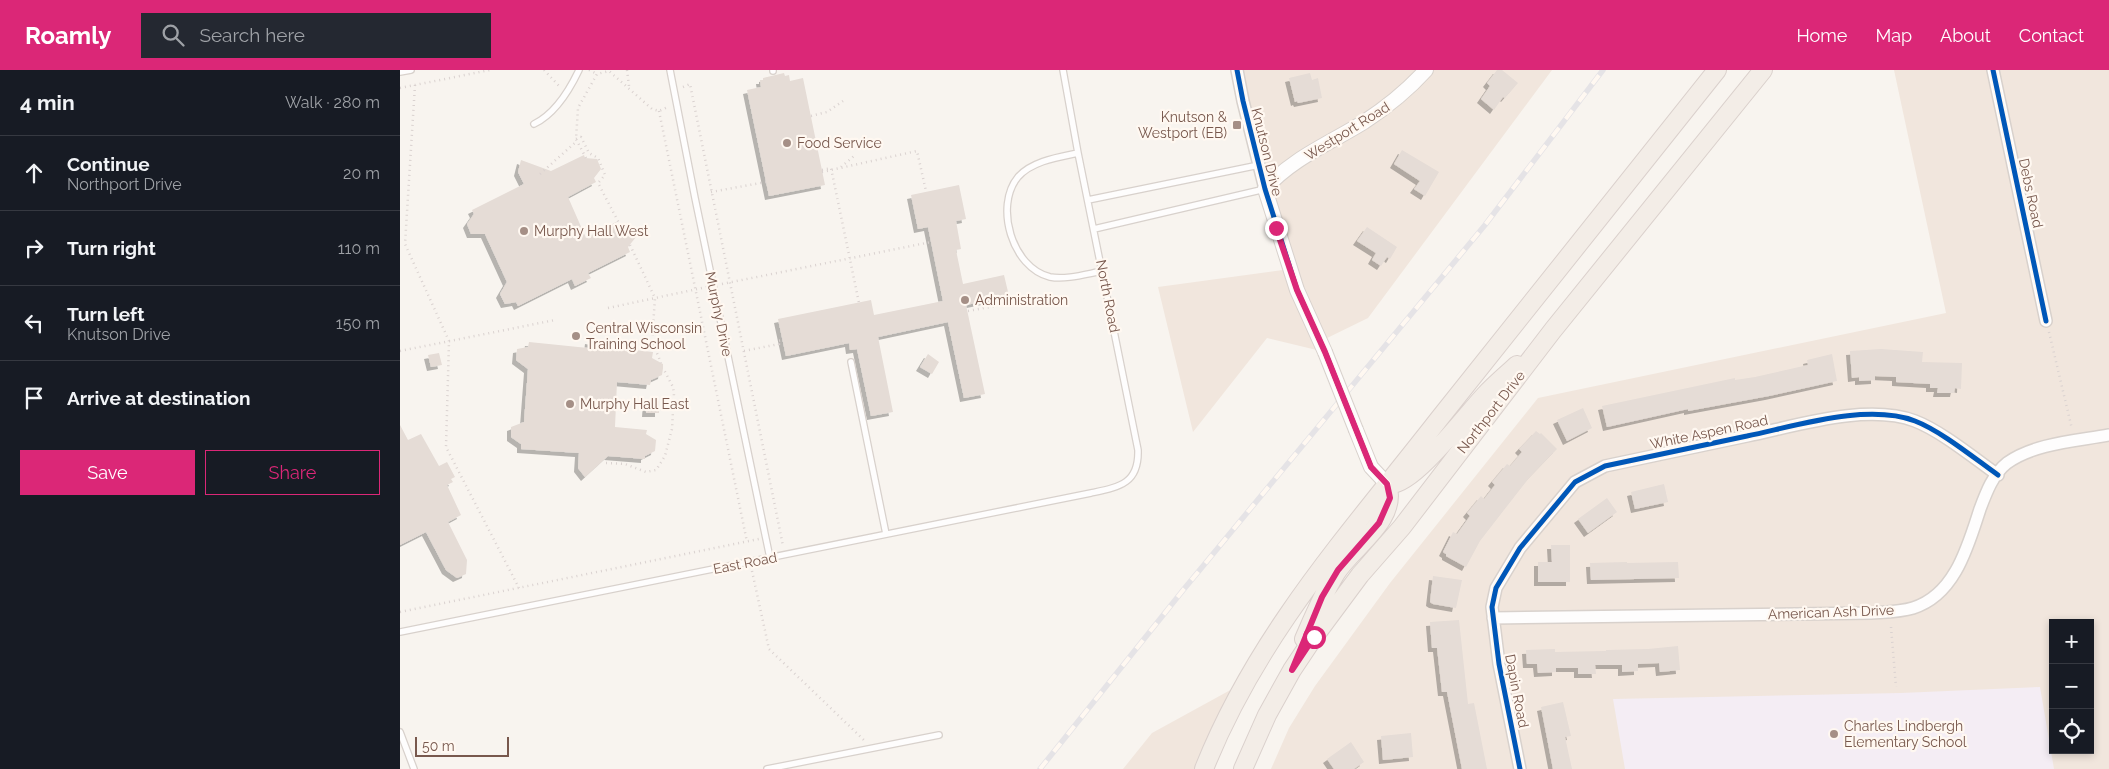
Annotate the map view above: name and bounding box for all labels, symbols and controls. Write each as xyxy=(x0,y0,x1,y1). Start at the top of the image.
search box xyxy=(141,13,491,58)
text: Roamly xyxy=(25,21,111,50)
icon: search xyxy=(159,21,187,49)
text: Search here xyxy=(199,24,305,46)
text: Home xyxy=(1796,25,1847,46)
text: Map xyxy=(1875,25,1912,46)
text: About xyxy=(1940,25,1991,46)
text: Contact xyxy=(2019,25,2084,46)
text: 4 min xyxy=(20,90,75,115)
text: Walk · 280 m xyxy=(285,93,380,112)
street label: Westport Road xyxy=(1302,98,1392,164)
street label: Knutson Drive xyxy=(1248,106,1286,198)
place label: Knutson & Westport (EB) xyxy=(1138,109,1228,141)
marker: Knutson & Westport (EB) xyxy=(1231,119,1243,131)
place label: Food Service xyxy=(797,135,882,151)
marker: Food Service xyxy=(781,137,793,149)
text: Continue xyxy=(67,153,150,175)
street label: Debs Road xyxy=(2016,157,2046,229)
icon: ahead xyxy=(20,159,48,187)
text: 20 m xyxy=(343,164,380,183)
text: Northport Drive xyxy=(67,175,182,194)
route end xyxy=(1265,217,1288,240)
place label: Murphy Hall West xyxy=(534,223,649,239)
marker: Murphy Hall West xyxy=(518,225,530,237)
icon: right xyxy=(20,234,48,262)
text: Turn right xyxy=(67,237,156,259)
text: 110 m xyxy=(338,239,380,258)
street label: North Road xyxy=(1093,258,1123,334)
street label: Murphy Drive xyxy=(702,270,736,358)
place label: Administration xyxy=(975,292,1068,308)
marker: Administration xyxy=(959,294,971,306)
text: Turn left xyxy=(67,303,144,325)
icon: left xyxy=(20,309,48,337)
text: 150 m xyxy=(336,314,380,333)
place label: Central Wisconsin Training School xyxy=(586,320,702,352)
text: Knutson Drive xyxy=(67,325,170,344)
marker: Central Wisconsin Training School xyxy=(570,330,582,342)
street label: Northport Drive xyxy=(1454,368,1528,456)
icon: arrive xyxy=(20,384,48,412)
text: Arrive at destination xyxy=(67,387,251,409)
place label: Murphy Hall East xyxy=(580,396,689,412)
marker: Murphy Hall East xyxy=(564,398,576,410)
street label: White Aspen Road xyxy=(1649,412,1769,452)
button: Save xyxy=(20,450,195,495)
button: Share xyxy=(205,450,380,495)
street label: East Road xyxy=(712,549,778,577)
street label: American Ash Drive xyxy=(1768,602,1894,622)
map controls xyxy=(2049,619,2094,754)
button: + xyxy=(2049,619,2094,664)
route start xyxy=(1303,626,1326,649)
street label: Dapin Road xyxy=(1502,653,1532,729)
button: − xyxy=(2049,664,2094,709)
button: locate xyxy=(2049,709,2094,754)
place label: Charles Lindbergh Elementary School xyxy=(1844,718,1967,750)
marker: Charles Lindbergh Elementary School xyxy=(1828,728,1840,740)
scale bar xyxy=(415,734,509,757)
text: 50 m xyxy=(422,738,455,754)

